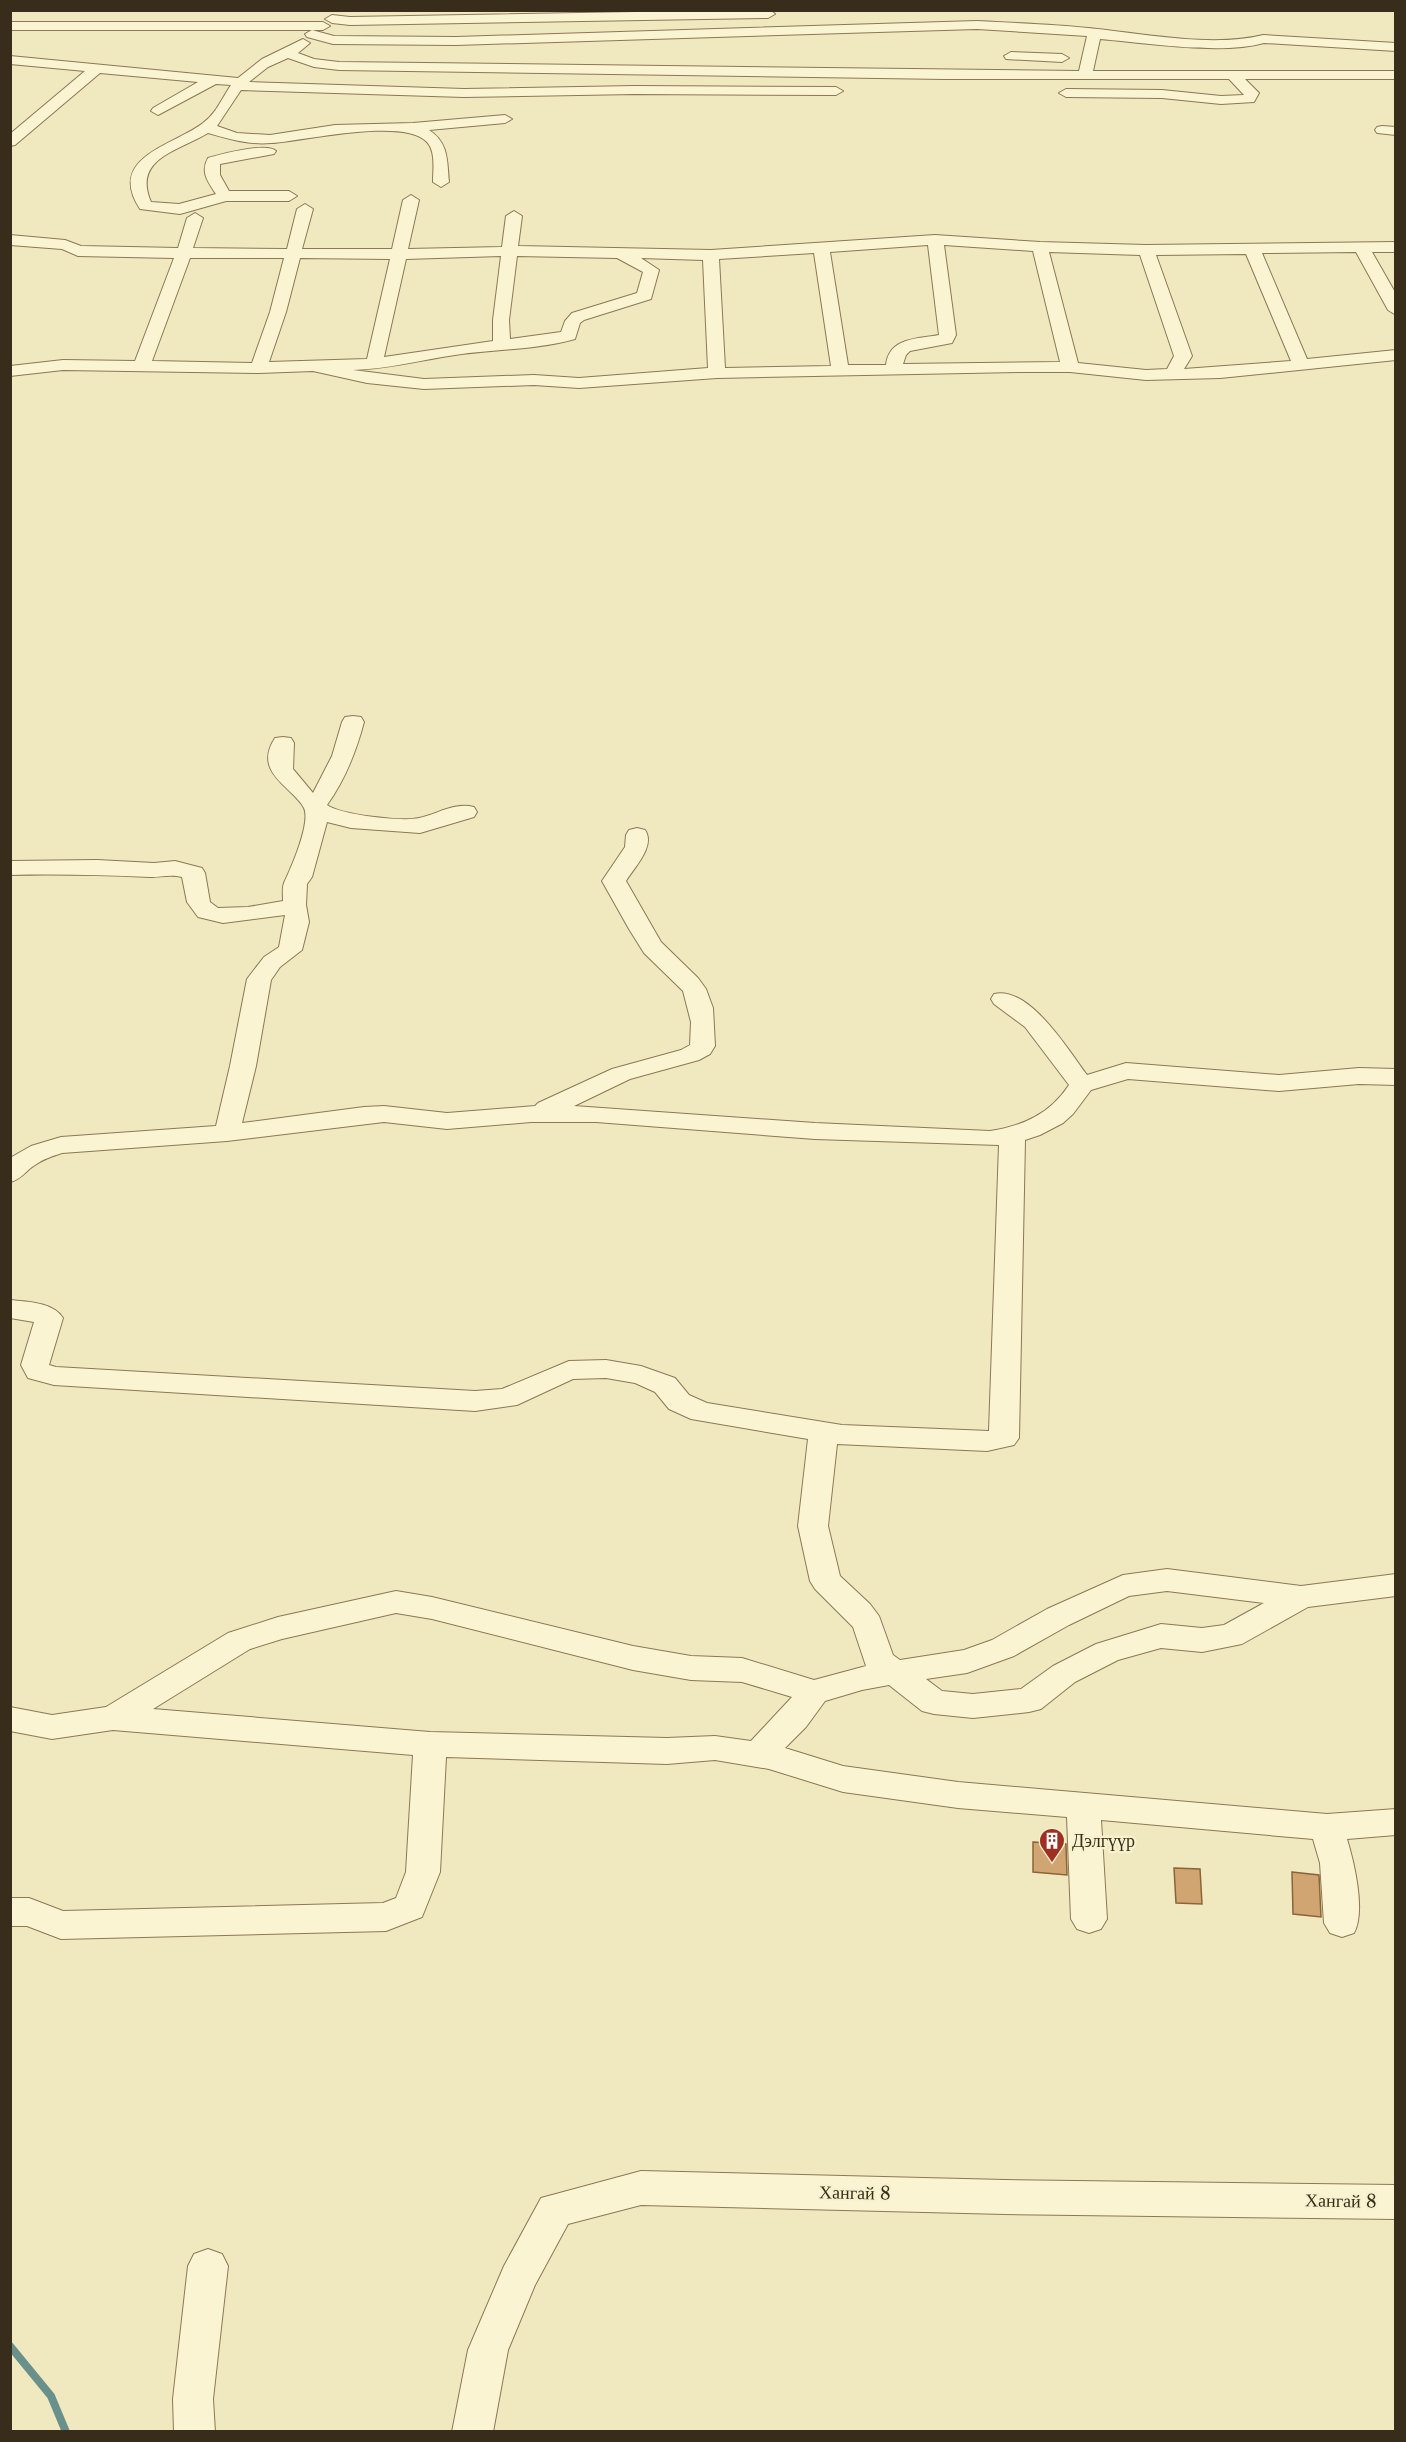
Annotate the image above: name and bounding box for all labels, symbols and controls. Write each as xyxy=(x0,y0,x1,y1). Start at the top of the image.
building icon: Дэлгүүр xyxy=(1037,1826,1067,1864)
place label: Дэлгүүр xyxy=(1072,1830,1135,1852)
street label: Хангай 8 xyxy=(819,2181,891,2205)
street label: Хангай 8 xyxy=(1305,2189,1377,2213)

